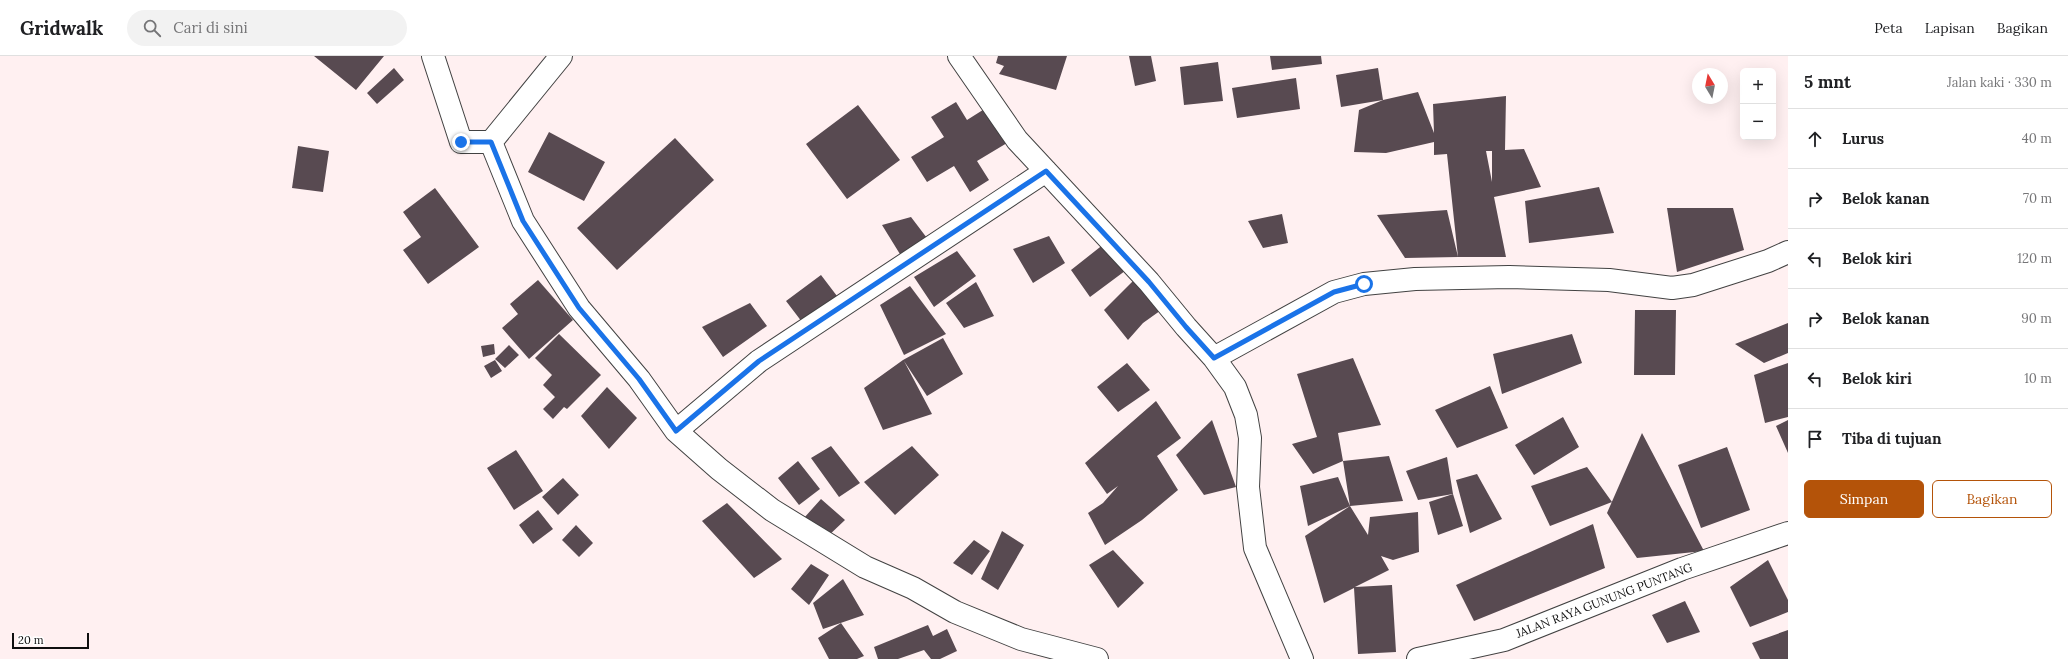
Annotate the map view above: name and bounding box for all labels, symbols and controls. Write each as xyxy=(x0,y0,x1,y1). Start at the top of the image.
search box xyxy=(127,10,407,46)
text: Gridwalk xyxy=(20,16,103,40)
icon: search xyxy=(141,17,163,39)
text: Cari di sini xyxy=(173,18,248,37)
text: Peta xyxy=(1874,19,1903,37)
text: Lapisan xyxy=(1925,19,1975,37)
text: Bagikan xyxy=(1997,19,2048,37)
north arrow xyxy=(1692,68,1728,104)
map controls xyxy=(1740,68,1776,140)
button: + xyxy=(1740,68,1776,104)
text: 5 mnt xyxy=(1804,71,1851,93)
text: Jalan kaki · 330 m xyxy=(1947,74,2052,91)
button: − xyxy=(1740,104,1776,140)
icon: ahead xyxy=(1804,128,1826,150)
text: Lurus xyxy=(1842,129,1884,148)
text: 40 m xyxy=(2022,130,2052,147)
route end xyxy=(452,133,470,151)
icon: right xyxy=(1804,188,1826,210)
text: Belok kanan xyxy=(1842,189,1930,208)
text: 70 m xyxy=(2023,190,2052,207)
icon: left xyxy=(1804,248,1826,270)
text: Belok kiri xyxy=(1842,249,1912,268)
text: 120 m xyxy=(2017,250,2052,267)
route start xyxy=(1355,275,1373,293)
icon: right xyxy=(1804,308,1826,330)
text: Belok kanan xyxy=(1842,309,1930,328)
text: 90 m xyxy=(2021,310,2052,327)
icon: left xyxy=(1804,368,1826,390)
text: Belok kiri xyxy=(1842,369,1912,388)
text: 10 m xyxy=(2024,370,2052,387)
icon: arrive xyxy=(1804,428,1826,450)
text: Tiba di tujuan xyxy=(1842,429,1941,448)
button: Simpan xyxy=(1804,480,1924,518)
button: Bagikan xyxy=(1932,480,2052,518)
street label: JALAN RAYA GUNUNG PUNTANG xyxy=(1513,559,1694,641)
scale bar xyxy=(12,631,89,650)
text: 20 m xyxy=(18,633,43,647)

